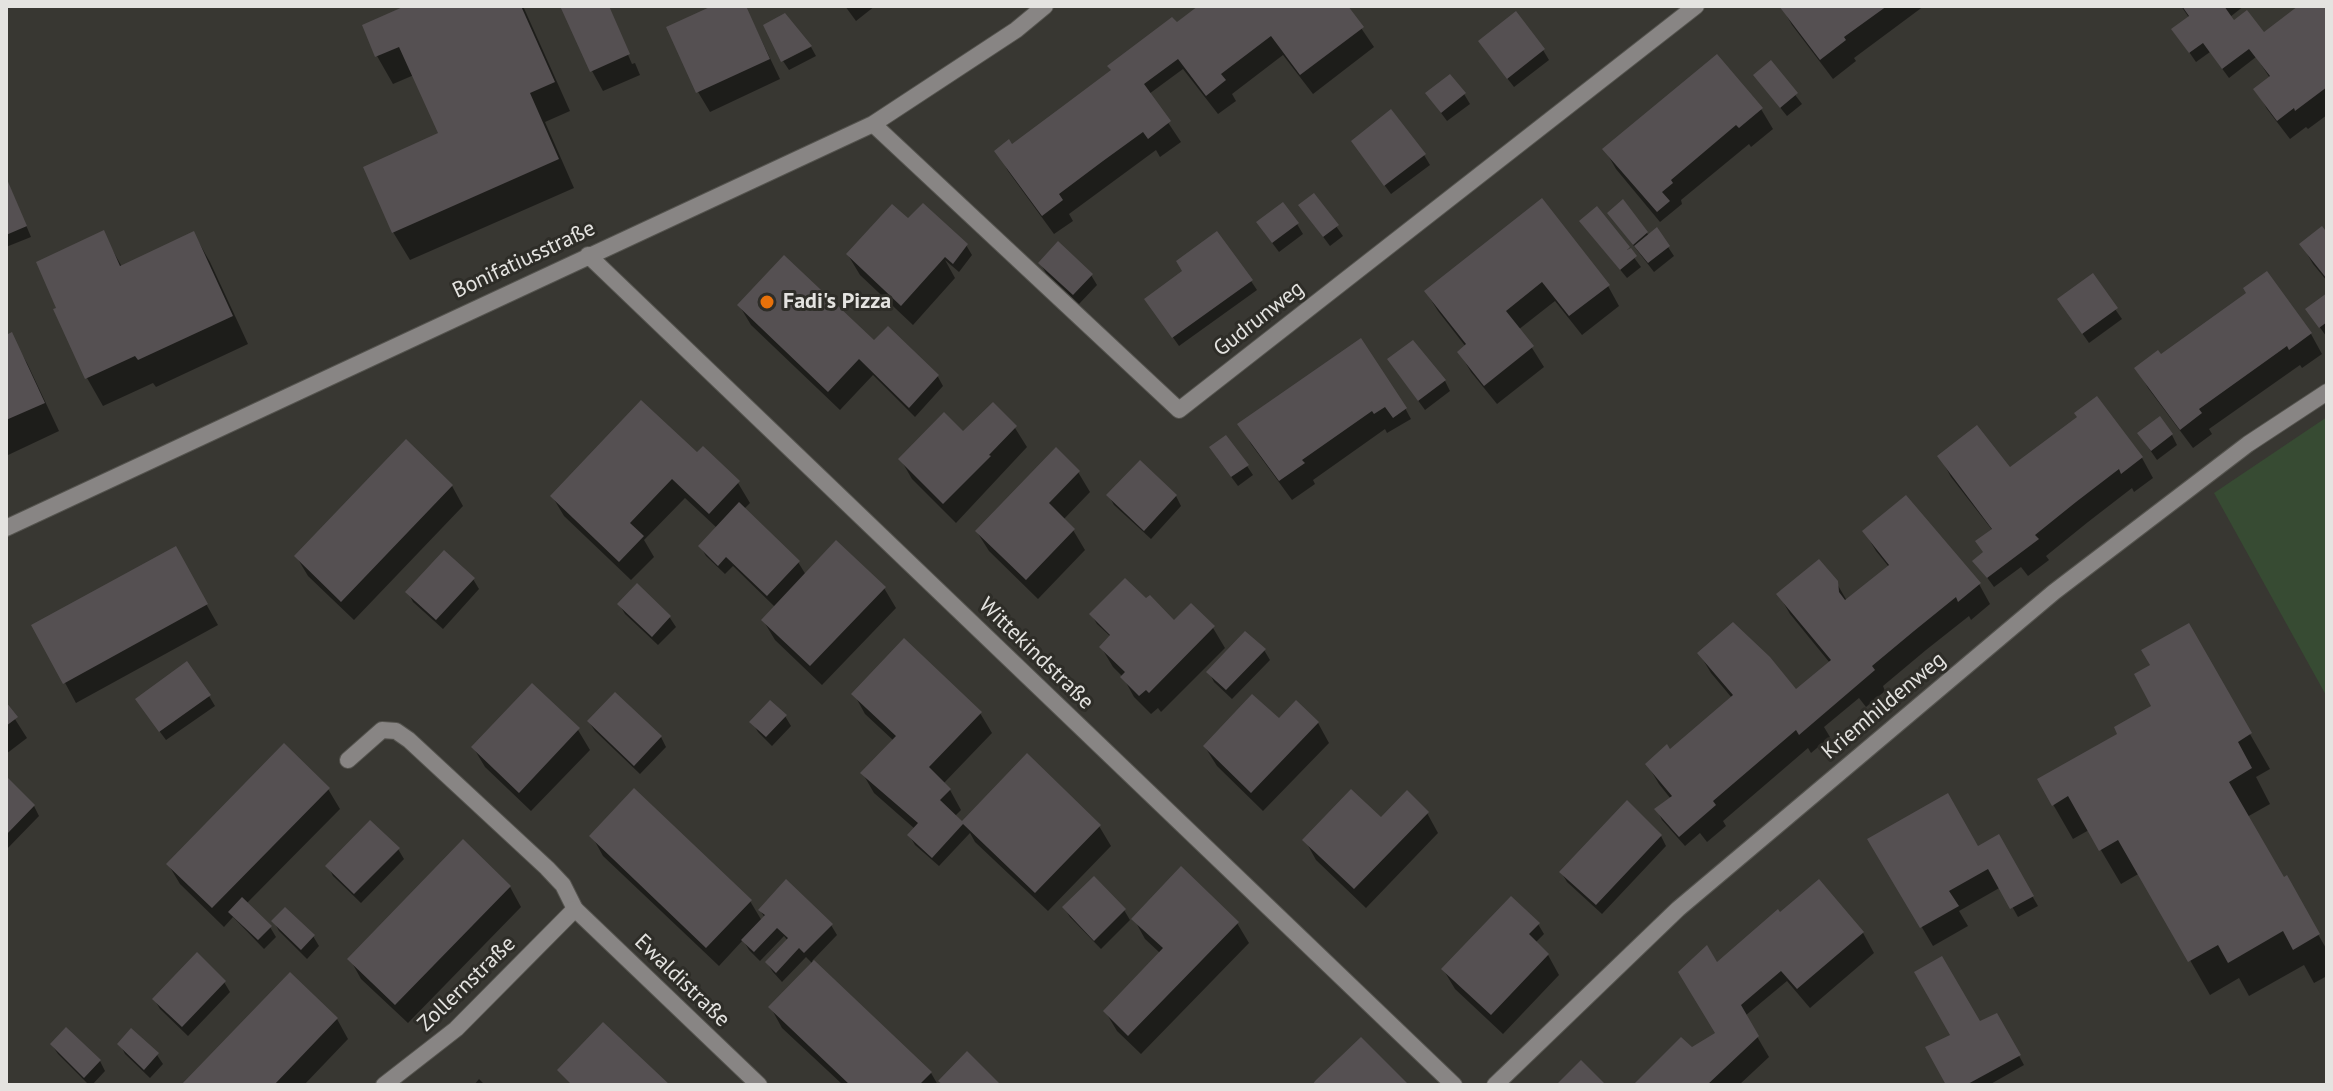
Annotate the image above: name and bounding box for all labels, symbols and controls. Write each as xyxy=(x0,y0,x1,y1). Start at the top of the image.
street label: Bonifatiusstraße xyxy=(449,215,599,305)
street label: Gudrunweg xyxy=(1209,276,1309,362)
place label: Fadi's Pizza xyxy=(783,289,891,315)
marker: Fadi's Pizza xyxy=(758,293,776,311)
street label: Wittekindstraße xyxy=(973,593,1099,715)
street label: Kriemhildenweg xyxy=(1817,647,1951,765)
street label: Ewaldistraße xyxy=(629,929,735,1033)
street label: Zollernstraße xyxy=(413,931,521,1037)

